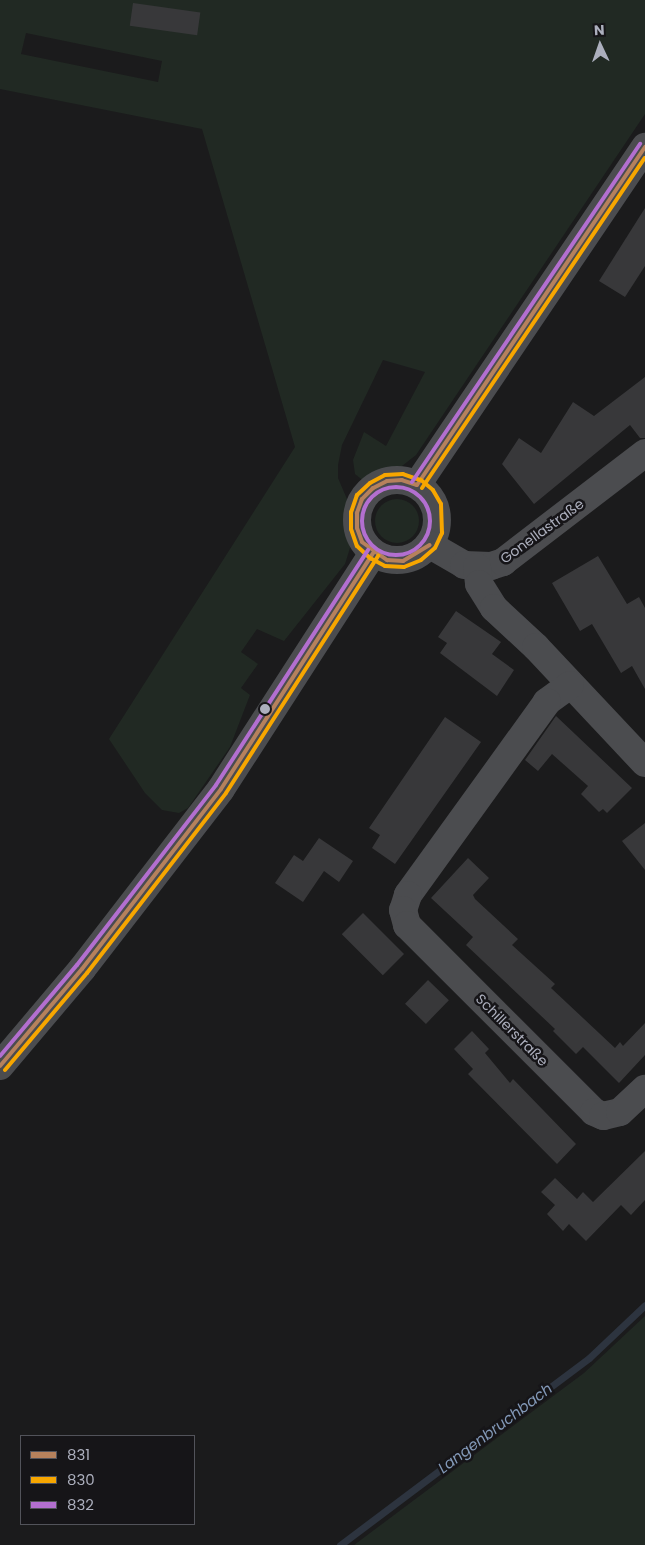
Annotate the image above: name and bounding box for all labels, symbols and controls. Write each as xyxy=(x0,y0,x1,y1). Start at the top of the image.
north arrow xyxy=(575,20,625,70)
text: N xyxy=(593,20,605,40)
street label: Gonellastraße xyxy=(497,495,587,567)
unlabelled marker xyxy=(260,704,270,714)
street label: Schillerstraße xyxy=(472,990,552,1070)
water label: Langenbruchbach xyxy=(434,1379,556,1477)
legend xyxy=(20,1435,195,1525)
text: 831 xyxy=(67,1444,90,1465)
text: 830 xyxy=(67,1469,95,1490)
text: 832 xyxy=(67,1494,94,1515)

